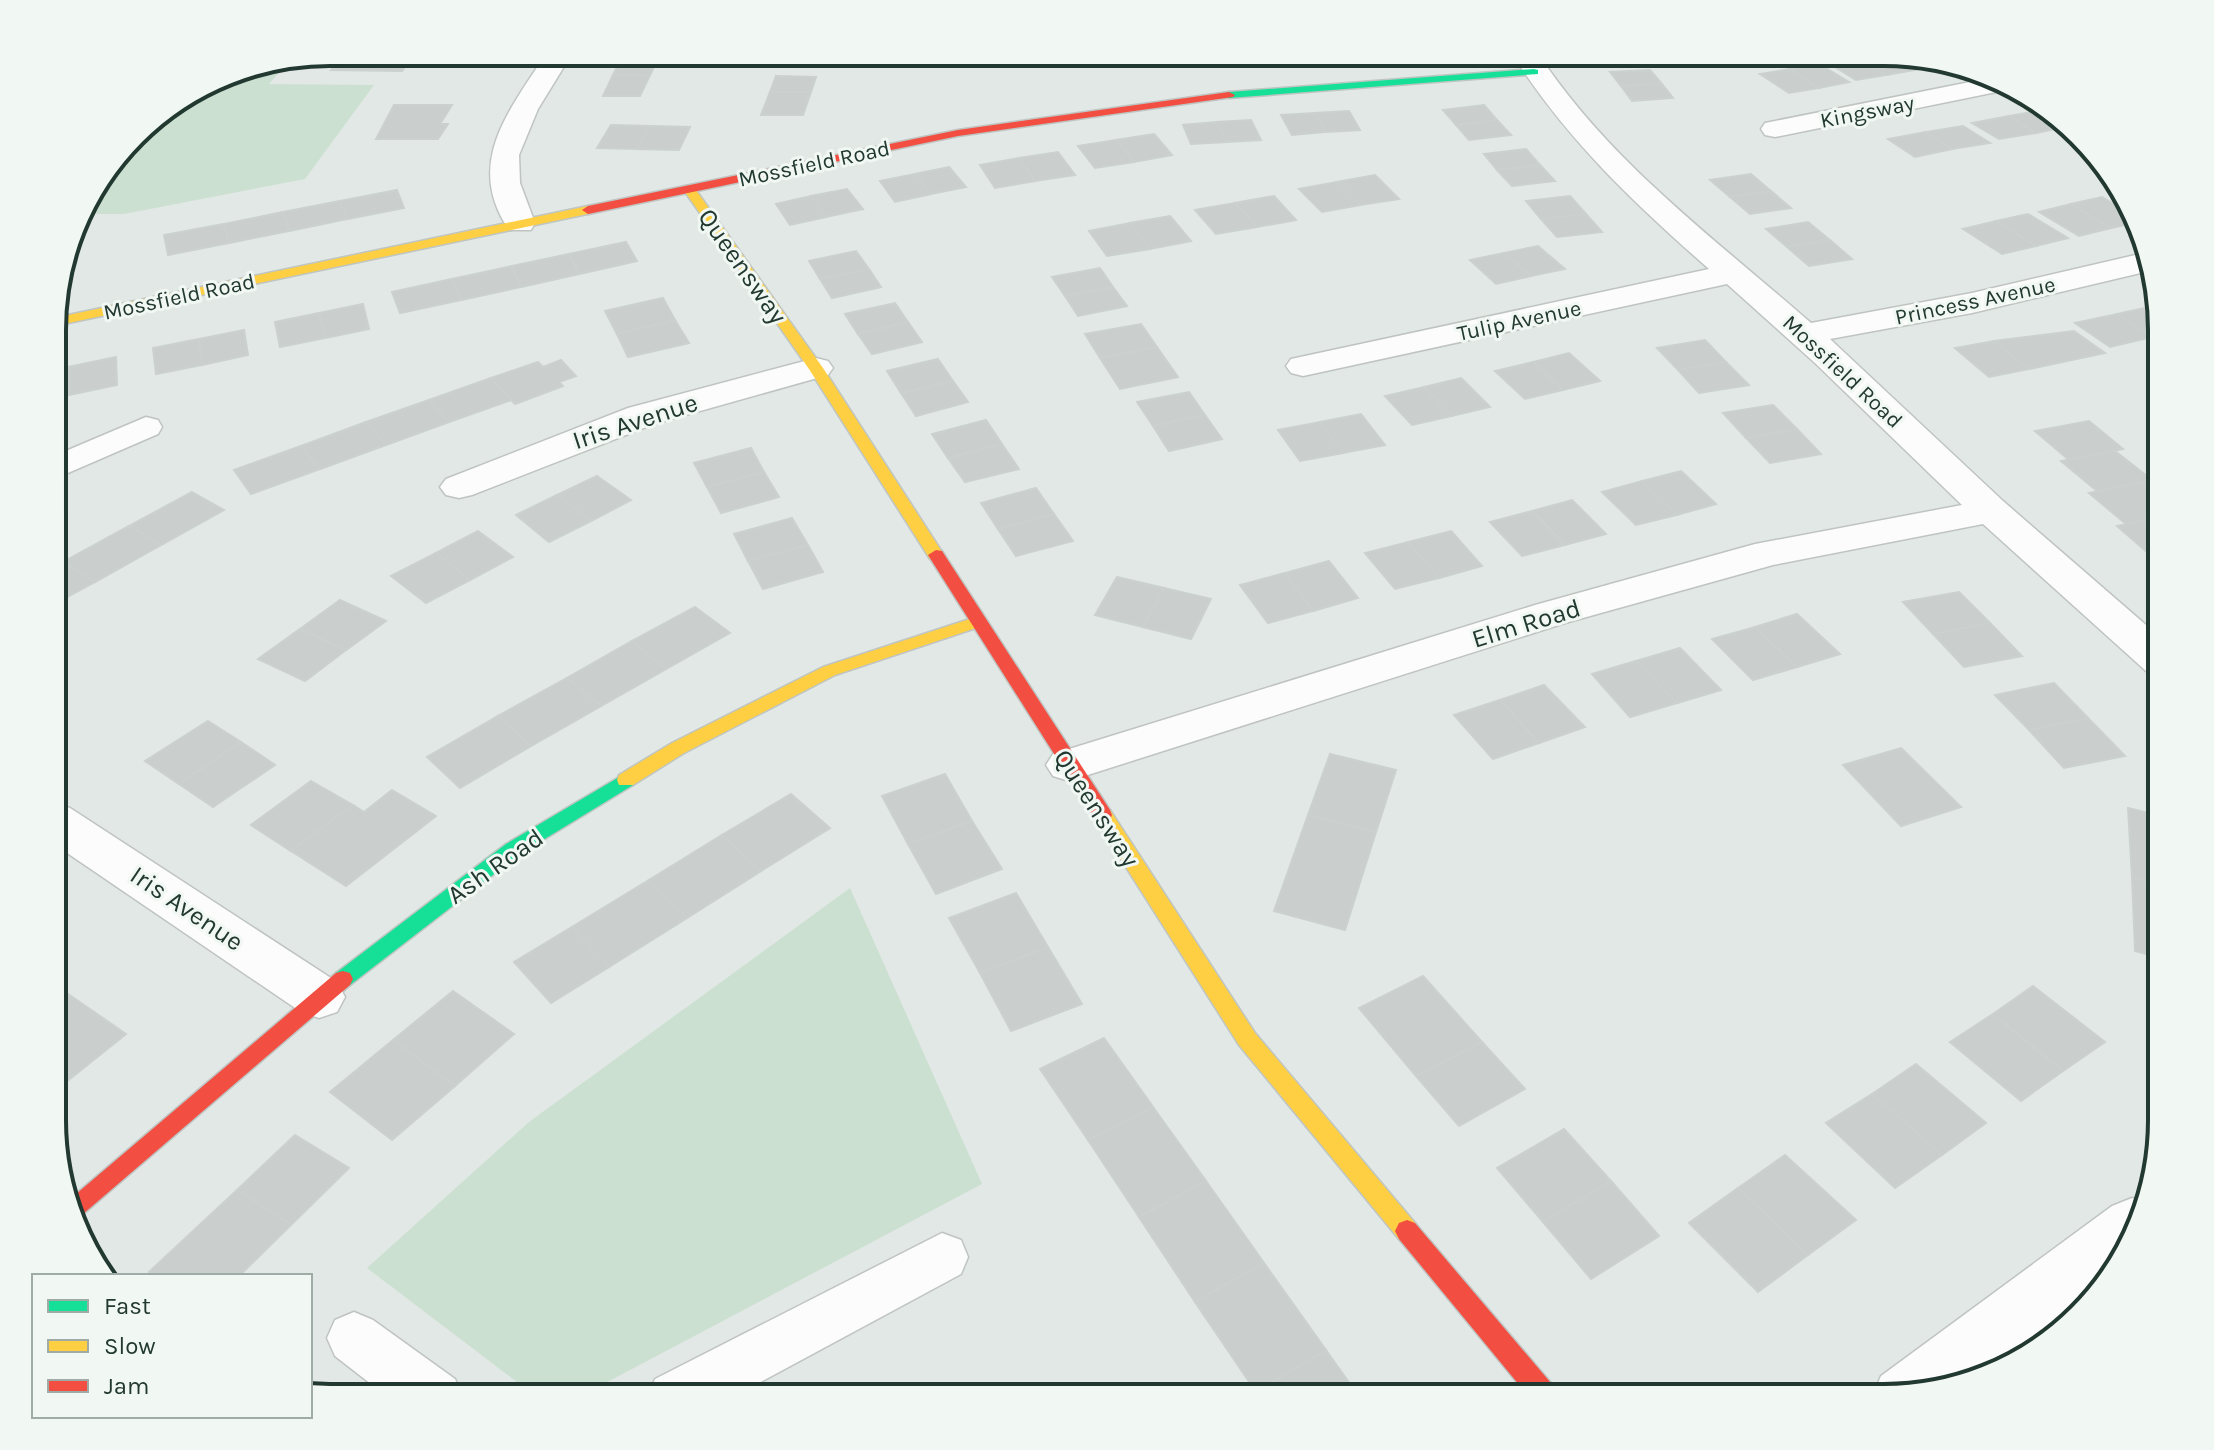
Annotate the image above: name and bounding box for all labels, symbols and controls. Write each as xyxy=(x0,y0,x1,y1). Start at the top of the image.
street label: Kingsway xyxy=(1818,90,1917,134)
street label: Mossfield Road xyxy=(736,135,892,193)
street label: Queensway xyxy=(691,203,794,330)
street label: Mossfield Road xyxy=(101,268,257,326)
street label: Princess Avenue xyxy=(1893,271,2058,331)
street label: Tulip Avenue xyxy=(1455,295,1584,347)
street label: Mossfield Road xyxy=(1777,310,1908,434)
street label: Iris Avenue xyxy=(569,387,702,456)
street label: Elm Road xyxy=(1468,592,1584,655)
street label: Queensway xyxy=(1047,744,1146,873)
street label: Ash Road xyxy=(441,822,549,911)
street label: Iris Avenue xyxy=(124,859,249,958)
legend xyxy=(32,1274,312,1418)
text: Fast xyxy=(104,1292,151,1320)
text: Slow xyxy=(104,1332,156,1360)
text: Jam xyxy=(104,1372,149,1400)

